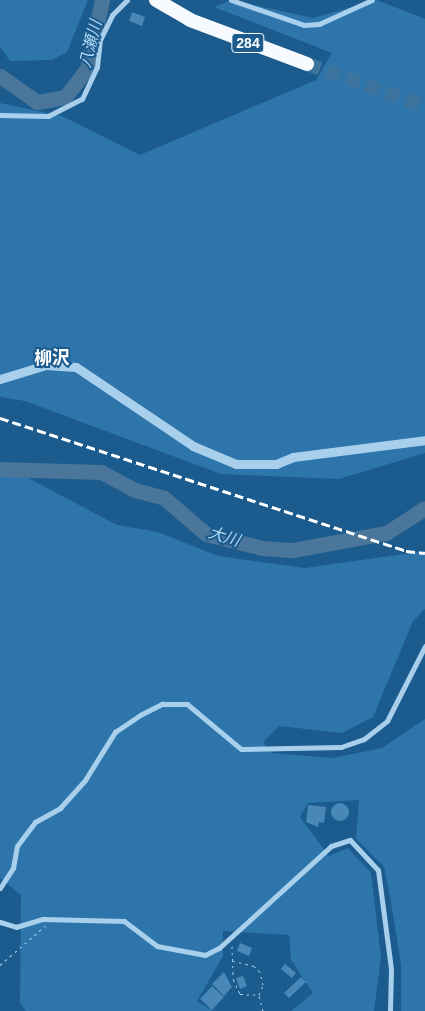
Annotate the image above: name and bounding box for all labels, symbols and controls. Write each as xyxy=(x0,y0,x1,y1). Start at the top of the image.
water label: 八瀬川 xyxy=(76,18,106,70)
road number: 284 xyxy=(230,32,266,54)
district label: 柳沢 xyxy=(34,347,70,369)
water label: 大川 xyxy=(206,523,242,551)

